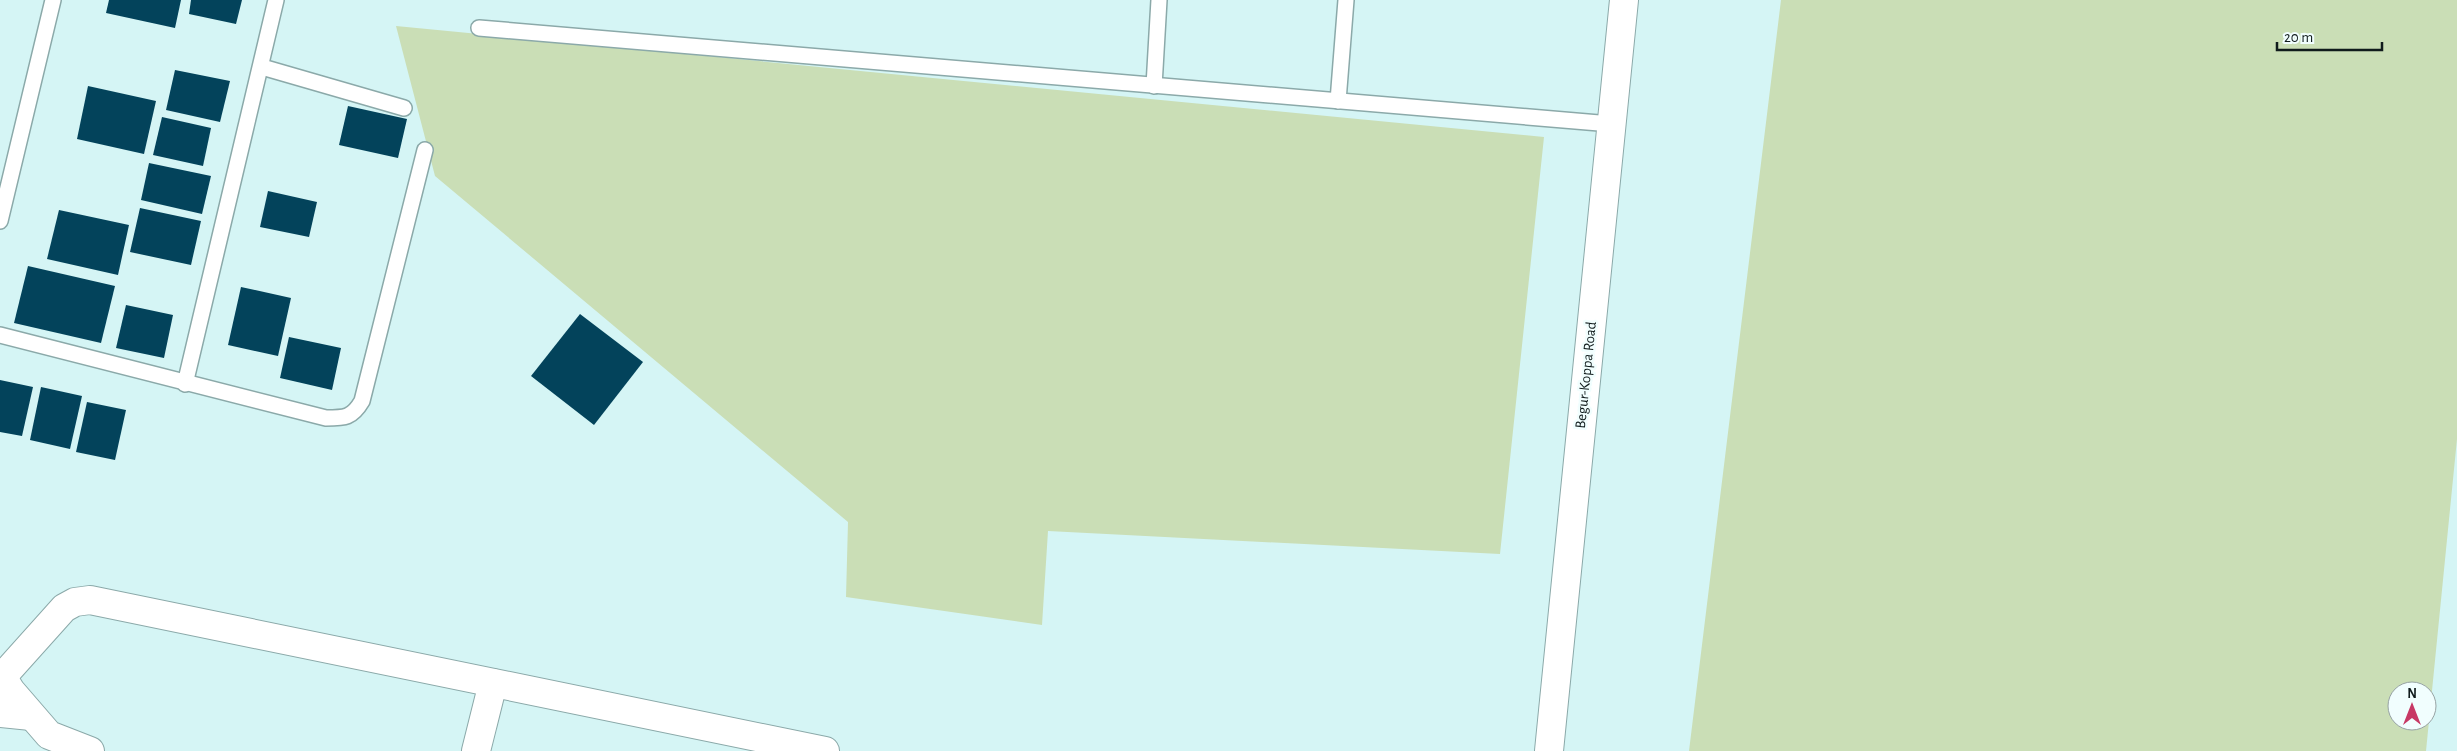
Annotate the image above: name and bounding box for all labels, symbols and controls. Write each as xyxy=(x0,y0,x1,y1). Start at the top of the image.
scale bar xyxy=(2277,20,2382,52)
text: 20 m xyxy=(2284,30,2313,45)
street label: Begur-Koppa Road xyxy=(1573,320,1599,429)
north arrow xyxy=(2387,681,2437,731)
text: N xyxy=(2407,687,2417,701)

